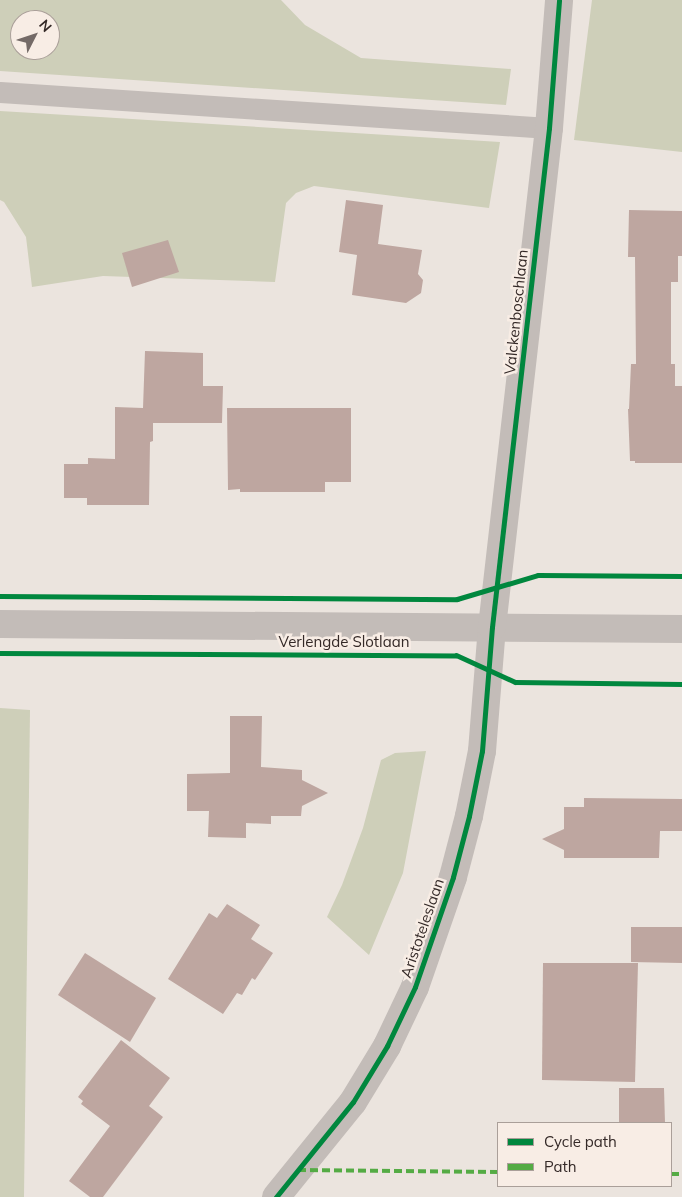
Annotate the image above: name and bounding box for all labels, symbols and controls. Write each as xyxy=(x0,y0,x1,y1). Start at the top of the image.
north arrow xyxy=(10,10,60,60)
text: N xyxy=(35,16,56,36)
street label: Valckenboschlaan xyxy=(500,249,532,375)
street label: Verlengde Slotlaan xyxy=(279,633,409,651)
street label: Aristoteleslaan xyxy=(397,876,447,980)
legend xyxy=(497,1122,672,1187)
text: Cycle path xyxy=(544,1132,617,1151)
text: Path xyxy=(544,1157,576,1176)

